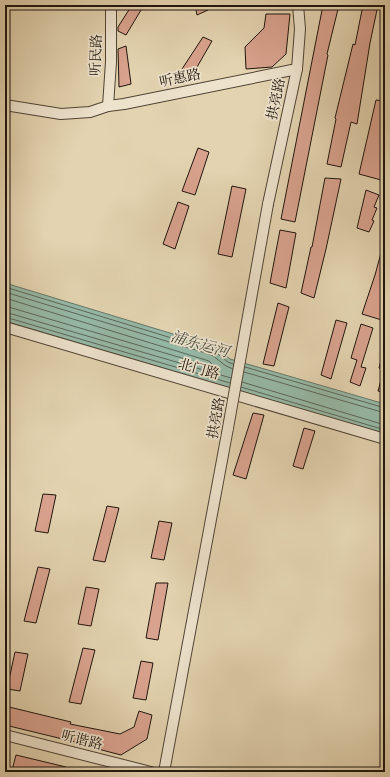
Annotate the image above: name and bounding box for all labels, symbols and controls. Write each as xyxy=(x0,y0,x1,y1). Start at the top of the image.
street label: 听民路 xyxy=(86,34,106,76)
street label: 听惠路 xyxy=(157,64,203,92)
street label: 拱亮路 xyxy=(262,76,290,122)
water label: 浦东运河 xyxy=(168,326,234,363)
street label: 北门路 xyxy=(176,354,222,384)
street label: 拱亮路 xyxy=(203,396,229,440)
street label: 听谐路 xyxy=(59,726,105,754)

